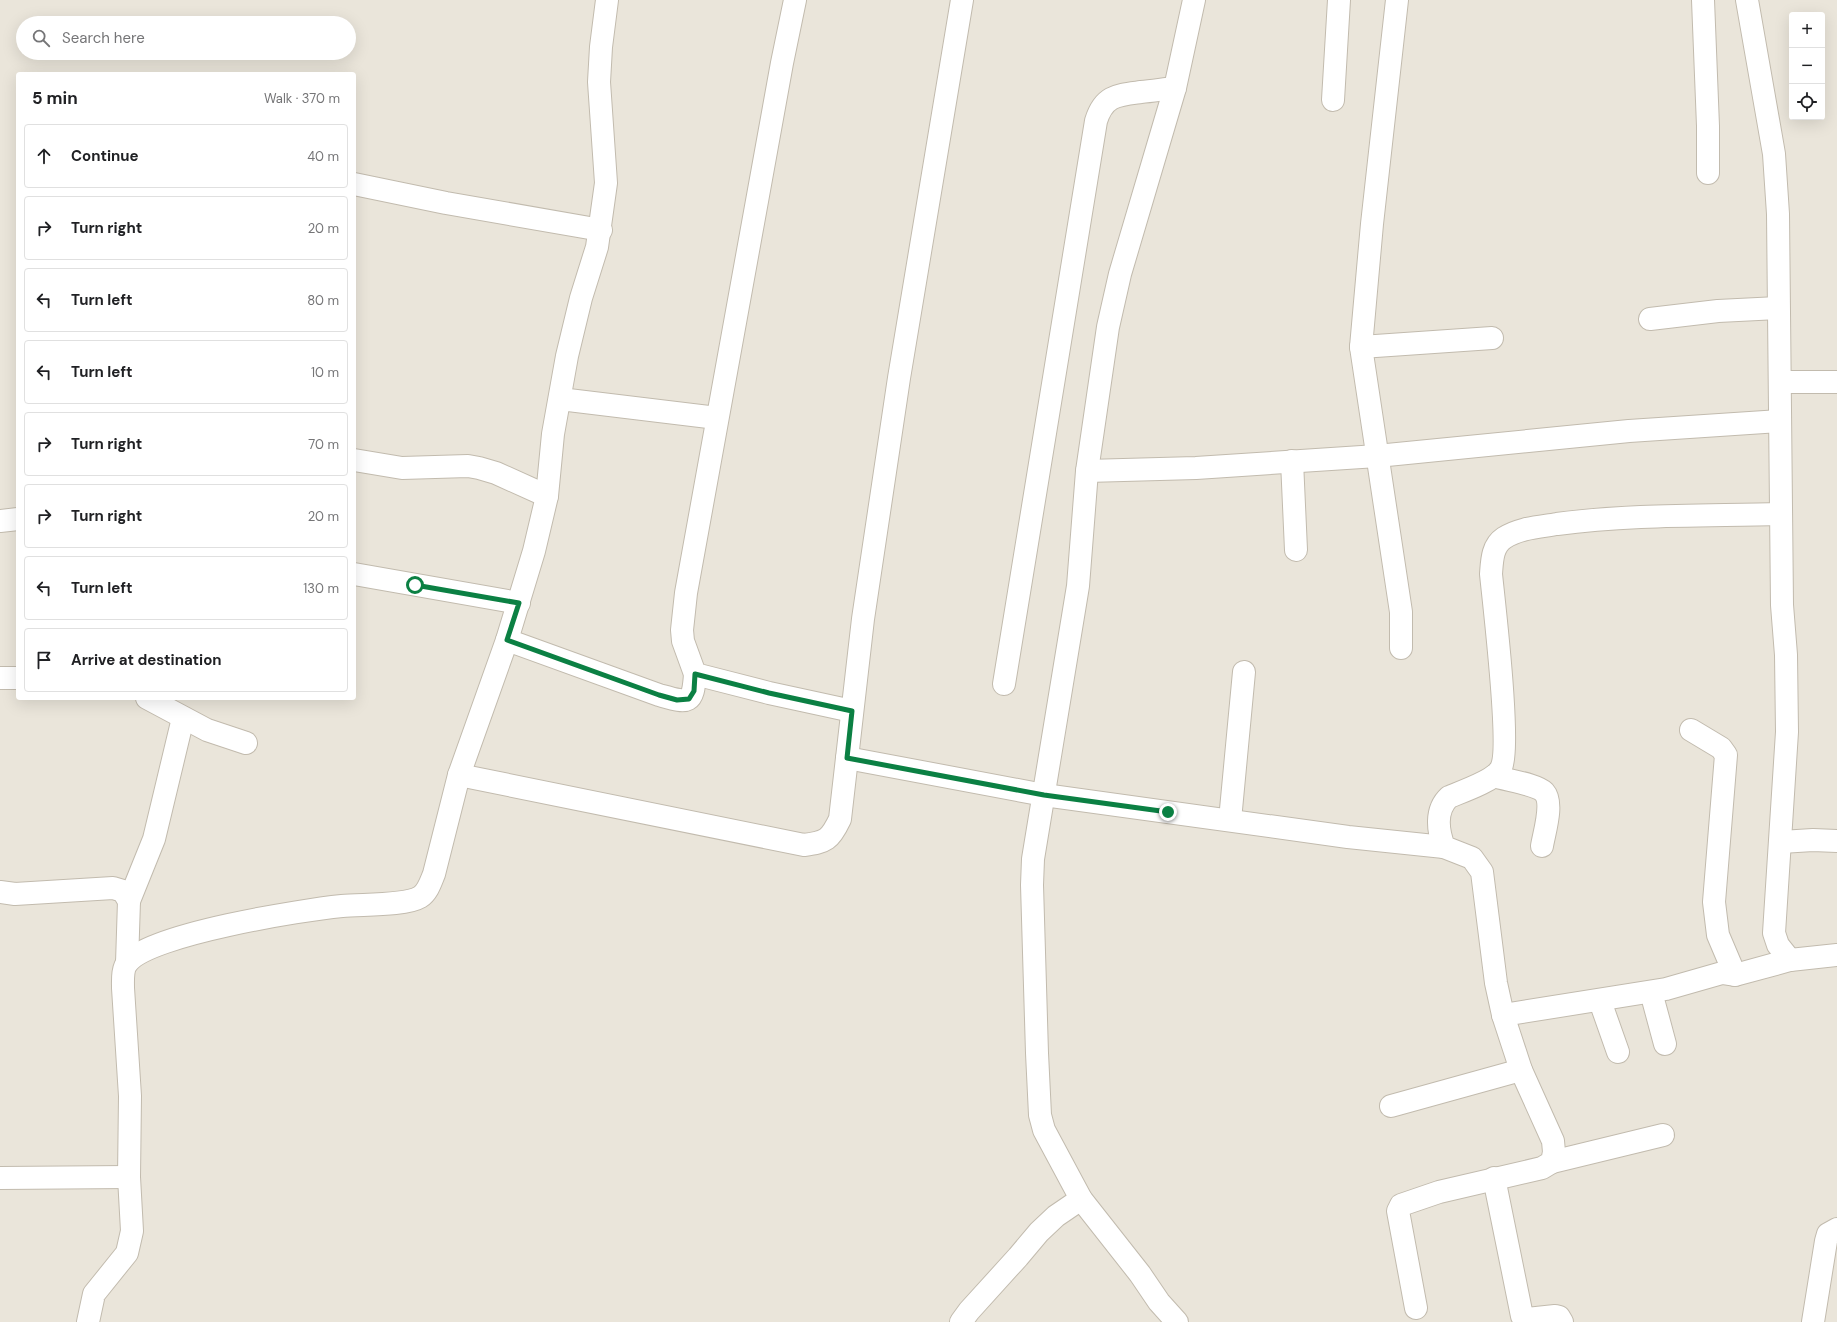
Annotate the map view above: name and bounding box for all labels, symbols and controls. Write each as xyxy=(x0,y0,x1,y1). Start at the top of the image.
map controls xyxy=(1789,12,1825,120)
button: + xyxy=(1789,12,1825,48)
search box xyxy=(16,16,356,60)
icon: search xyxy=(30,27,52,49)
text: Search here xyxy=(62,28,145,48)
button: − xyxy=(1789,48,1825,84)
button: locate xyxy=(1789,84,1825,120)
text: 5 min xyxy=(32,87,78,109)
text: Walk · 370 m xyxy=(264,90,340,107)
icon: ahead xyxy=(33,145,55,167)
text: Continue xyxy=(71,146,139,166)
text: 40 m xyxy=(307,148,339,165)
icon: right xyxy=(33,217,55,239)
text: Turn right xyxy=(71,218,142,238)
text: 20 m xyxy=(308,220,339,237)
icon: left xyxy=(33,289,55,311)
text: Turn left xyxy=(71,290,132,310)
text: 80 m xyxy=(307,292,339,309)
icon: left xyxy=(33,361,55,383)
text: Turn left xyxy=(71,362,132,382)
text: 10 m xyxy=(311,364,339,381)
icon: right xyxy=(33,433,55,455)
text: Turn right xyxy=(71,434,142,454)
text: 70 m xyxy=(308,436,339,453)
icon: right xyxy=(33,505,55,527)
text: Turn right xyxy=(71,506,142,526)
text: 20 m xyxy=(308,508,339,525)
route start xyxy=(406,576,424,594)
icon: left xyxy=(33,577,55,599)
text: Turn left xyxy=(71,578,132,598)
text: 130 m xyxy=(303,580,339,597)
icon: arrive xyxy=(33,649,55,671)
text: Arrive at destination xyxy=(71,650,222,670)
route end xyxy=(1159,803,1177,821)

